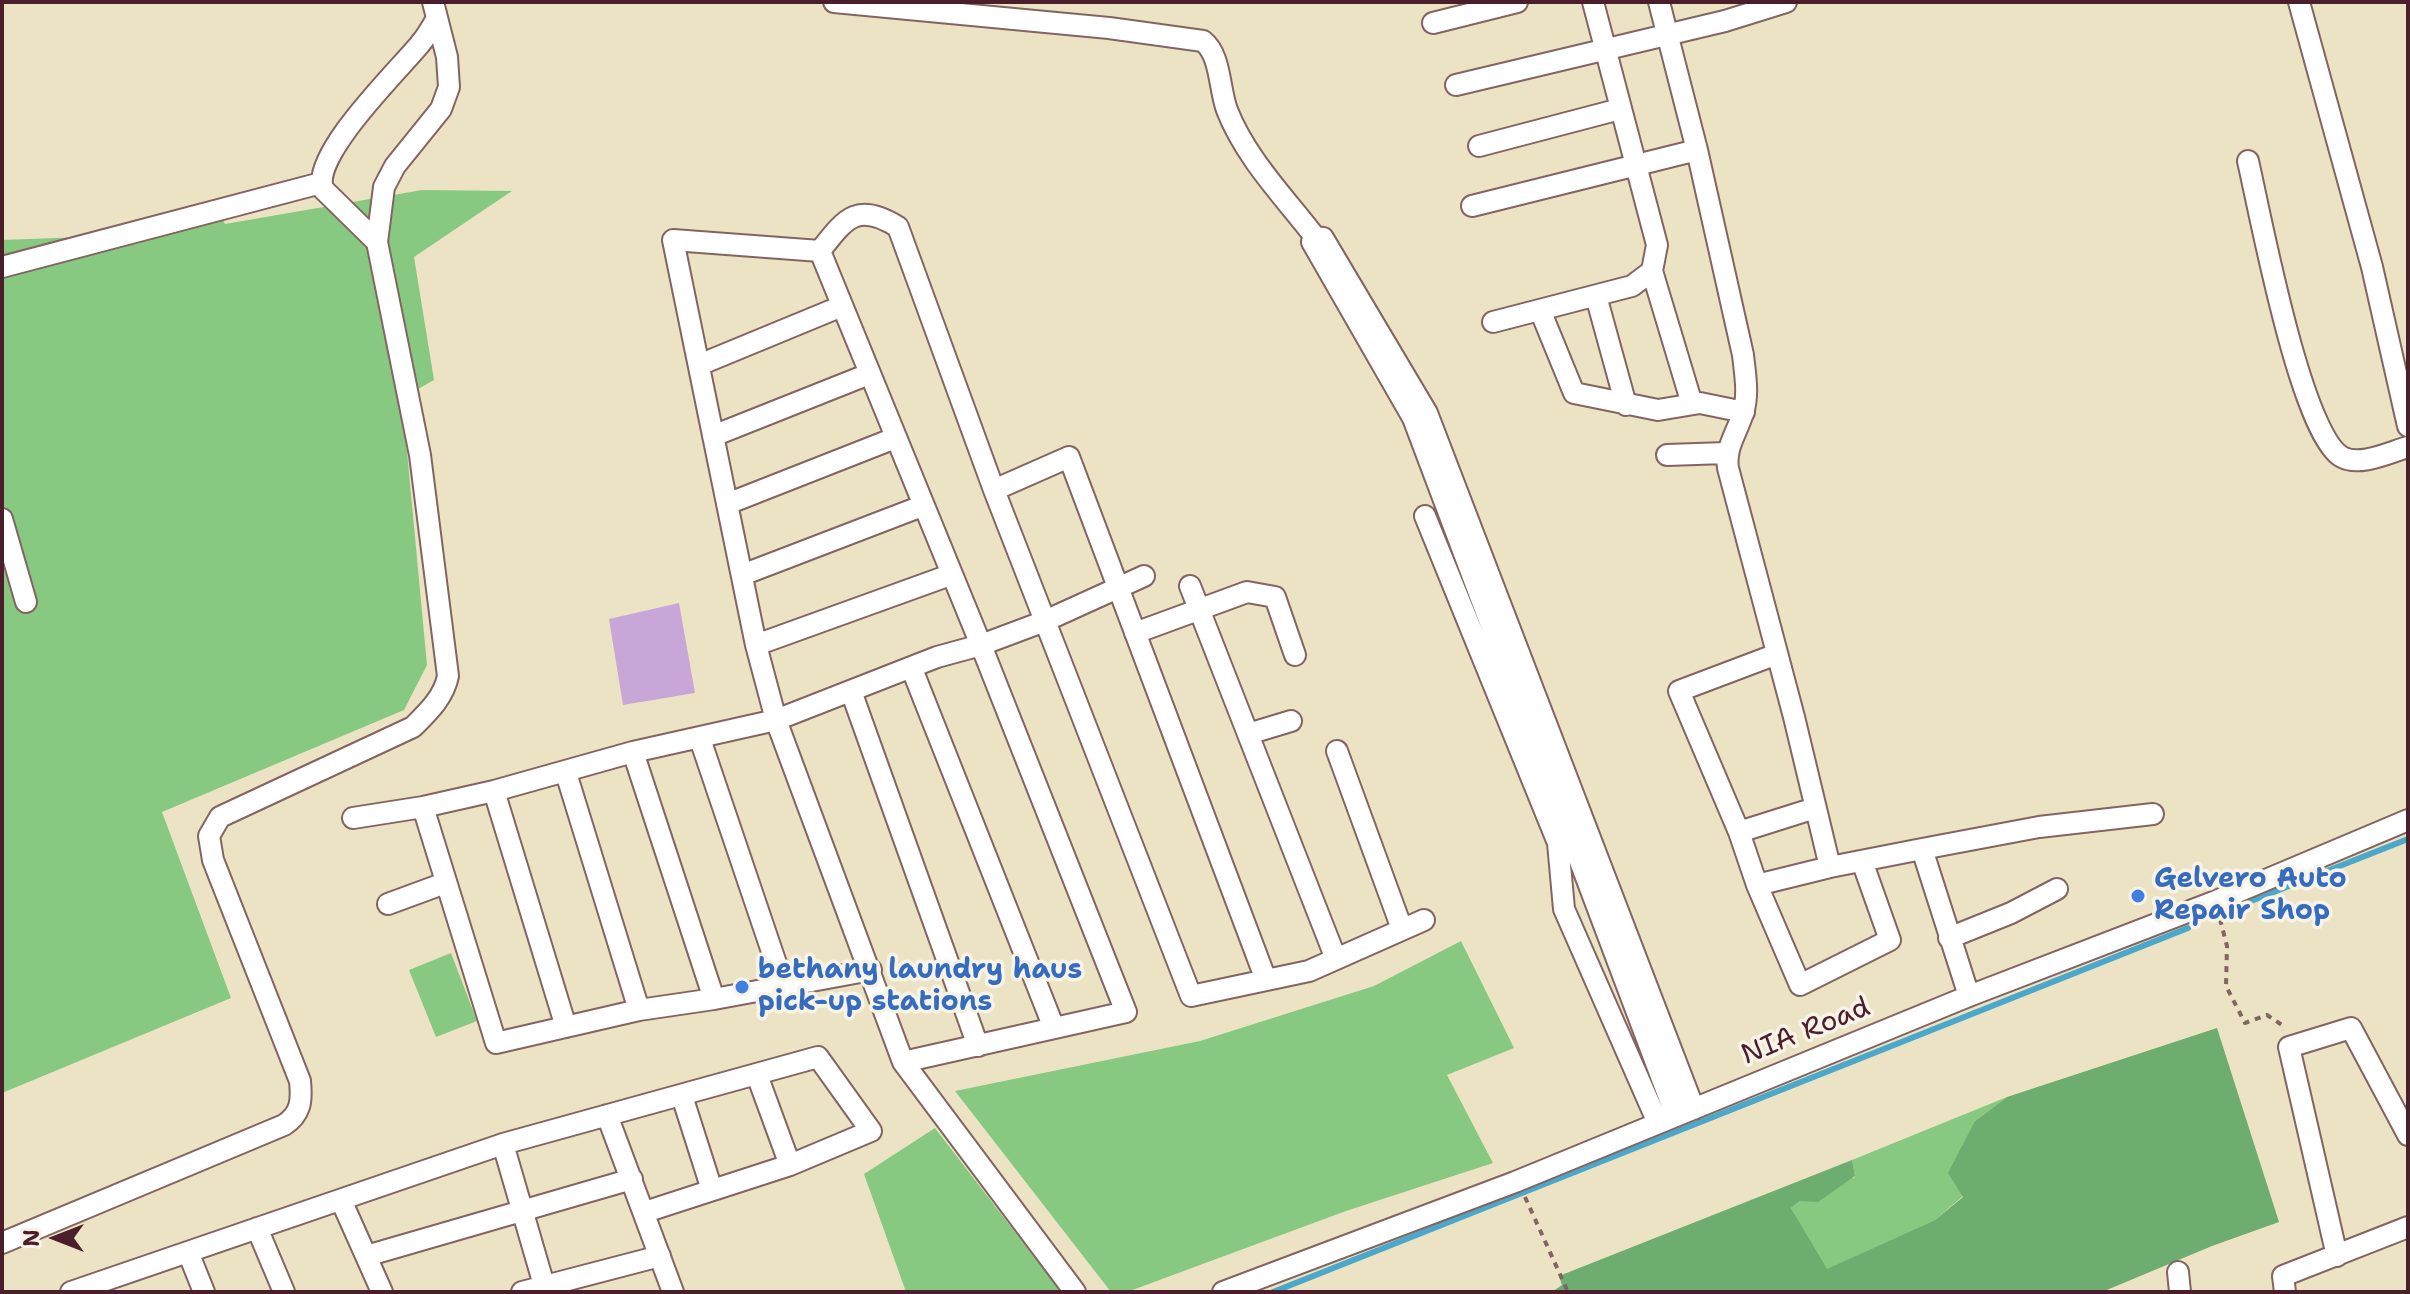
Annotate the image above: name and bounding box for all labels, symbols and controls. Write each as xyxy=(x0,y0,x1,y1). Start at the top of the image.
place label: Gelvero Auto Repair Shop xyxy=(2154,863,2347,929)
marker: Gelvero Auto Repair Shop xyxy=(2129,887,2147,905)
place label: bethany laundry haus pick-up stations xyxy=(758,954,1082,1020)
marker: bethany laundry haus pick-up stations xyxy=(733,978,751,996)
street label: NIA Road xyxy=(1737,991,1875,1073)
north arrow xyxy=(16,1198,96,1278)
text: N xyxy=(17,1229,46,1247)

